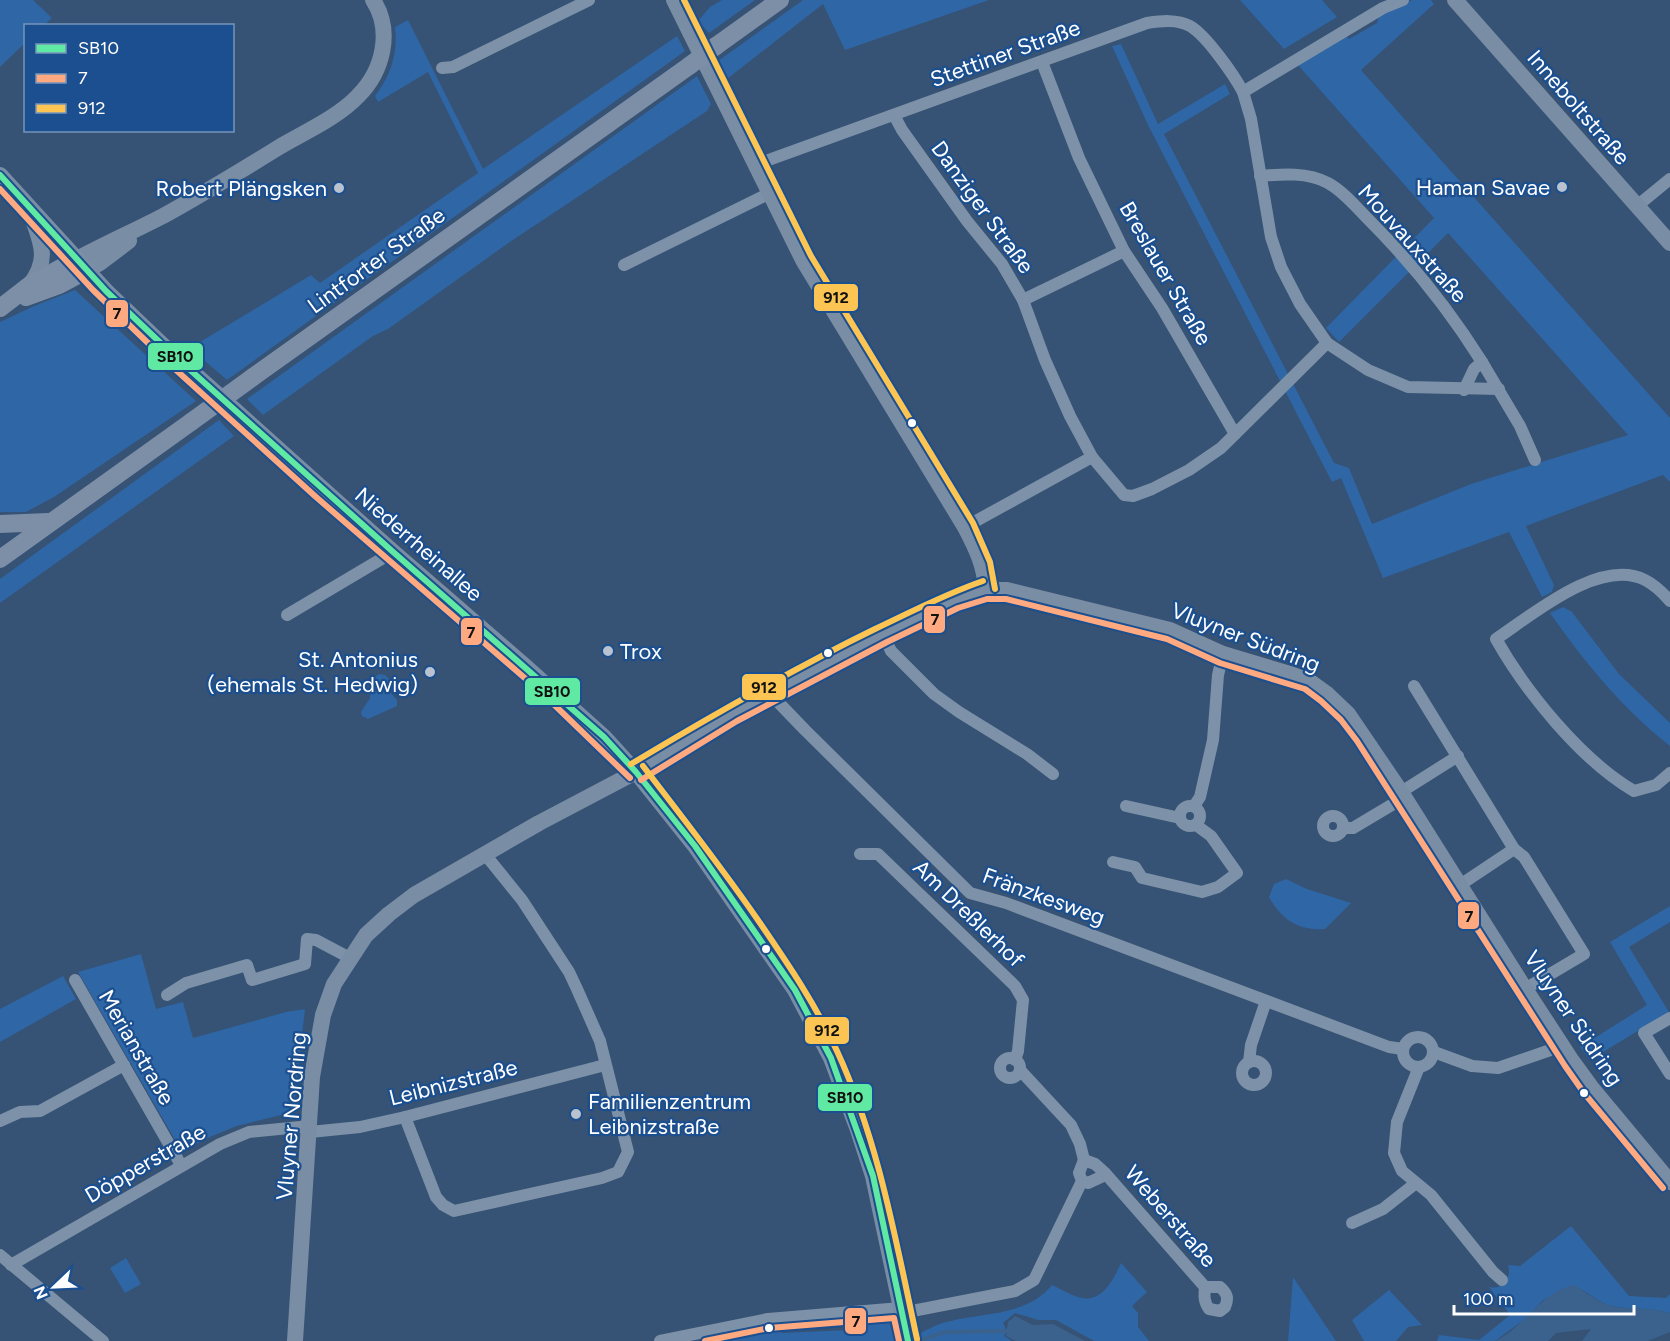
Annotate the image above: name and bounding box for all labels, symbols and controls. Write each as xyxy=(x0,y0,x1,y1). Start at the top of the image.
street label: Stettiner Straße xyxy=(927,14,1084,93)
legend xyxy=(24,24,234,132)
text: SB10 xyxy=(78,37,119,59)
street label: Inneboltstraße xyxy=(1522,45,1636,170)
text: 7 xyxy=(78,67,88,89)
text: 912 xyxy=(78,97,106,119)
street label: Danziger Straße xyxy=(925,136,1040,279)
place label: Haman Savae xyxy=(1416,174,1550,201)
place label: Robert Plängsken xyxy=(155,175,327,202)
street label: Mouvauxstraße xyxy=(1352,178,1473,308)
marker: Haman Savae xyxy=(1555,180,1569,194)
marker: Robert Plängsken xyxy=(332,181,346,195)
street label: Breslauer Straße xyxy=(1114,197,1218,350)
street label: Lintforter Straße xyxy=(302,201,450,319)
line badge: 912 xyxy=(813,283,859,312)
text: 912 xyxy=(823,288,849,307)
line badge: 7 xyxy=(105,299,129,328)
text: 7 xyxy=(113,304,122,323)
line badge: SB10 xyxy=(147,342,204,371)
text: SB10 xyxy=(157,347,193,366)
unlabelled marker xyxy=(906,417,918,429)
street label: Niederrheinallee xyxy=(349,482,488,607)
street label: Vluyner Südring xyxy=(1167,597,1324,678)
line badge: 7 xyxy=(923,605,946,634)
text: 7 xyxy=(931,610,940,629)
line badge: 7 xyxy=(460,617,483,646)
text: 7 xyxy=(467,623,476,642)
place label: Trox xyxy=(620,638,662,665)
marker: Trox xyxy=(601,644,615,658)
place label: St. Antonius (ehemals St. Hedwig) xyxy=(207,646,418,698)
unlabelled marker xyxy=(822,647,834,659)
marker: St. Antonius (ehemals St. Hedwig) xyxy=(423,665,437,679)
line badge: 912 xyxy=(741,673,787,701)
line badge: SB10 xyxy=(524,677,581,706)
text: 912 xyxy=(751,678,777,697)
text: SB10 xyxy=(534,682,570,701)
street label: Am Dreßlerhof xyxy=(908,854,1030,974)
street label: Fränzkesweg xyxy=(979,862,1109,931)
line badge: 7 xyxy=(1457,901,1480,930)
text: 7 xyxy=(1465,907,1474,926)
unlabelled marker xyxy=(760,943,772,955)
street label: Vluyner Südring xyxy=(1518,945,1629,1091)
street label: Merianstraße xyxy=(93,985,180,1110)
line badge: 912 xyxy=(804,1016,850,1045)
text: 912 xyxy=(814,1021,840,1040)
street label: Vluyner Nordring xyxy=(271,1031,312,1201)
street label: Leibnizstraße xyxy=(386,1054,520,1111)
line badge: SB10 xyxy=(817,1083,873,1112)
unlabelled marker xyxy=(1578,1087,1590,1099)
place label: Familienzentrum Leibnizstraße xyxy=(588,1088,751,1140)
text: SB10 xyxy=(827,1088,863,1107)
marker: Familienzentrum Leibnizstraße xyxy=(569,1107,583,1121)
street label: Döpperstraße xyxy=(80,1118,210,1209)
street label: Weberstraße xyxy=(1119,1160,1222,1273)
north arrow xyxy=(24,1257,84,1317)
scale bar xyxy=(1454,1278,1634,1316)
text: N xyxy=(29,1283,52,1302)
text: 100 m xyxy=(1463,1288,1513,1310)
line badge: 7 xyxy=(844,1307,867,1335)
text: 7 xyxy=(852,1312,861,1331)
unlabelled marker xyxy=(763,1322,775,1334)

